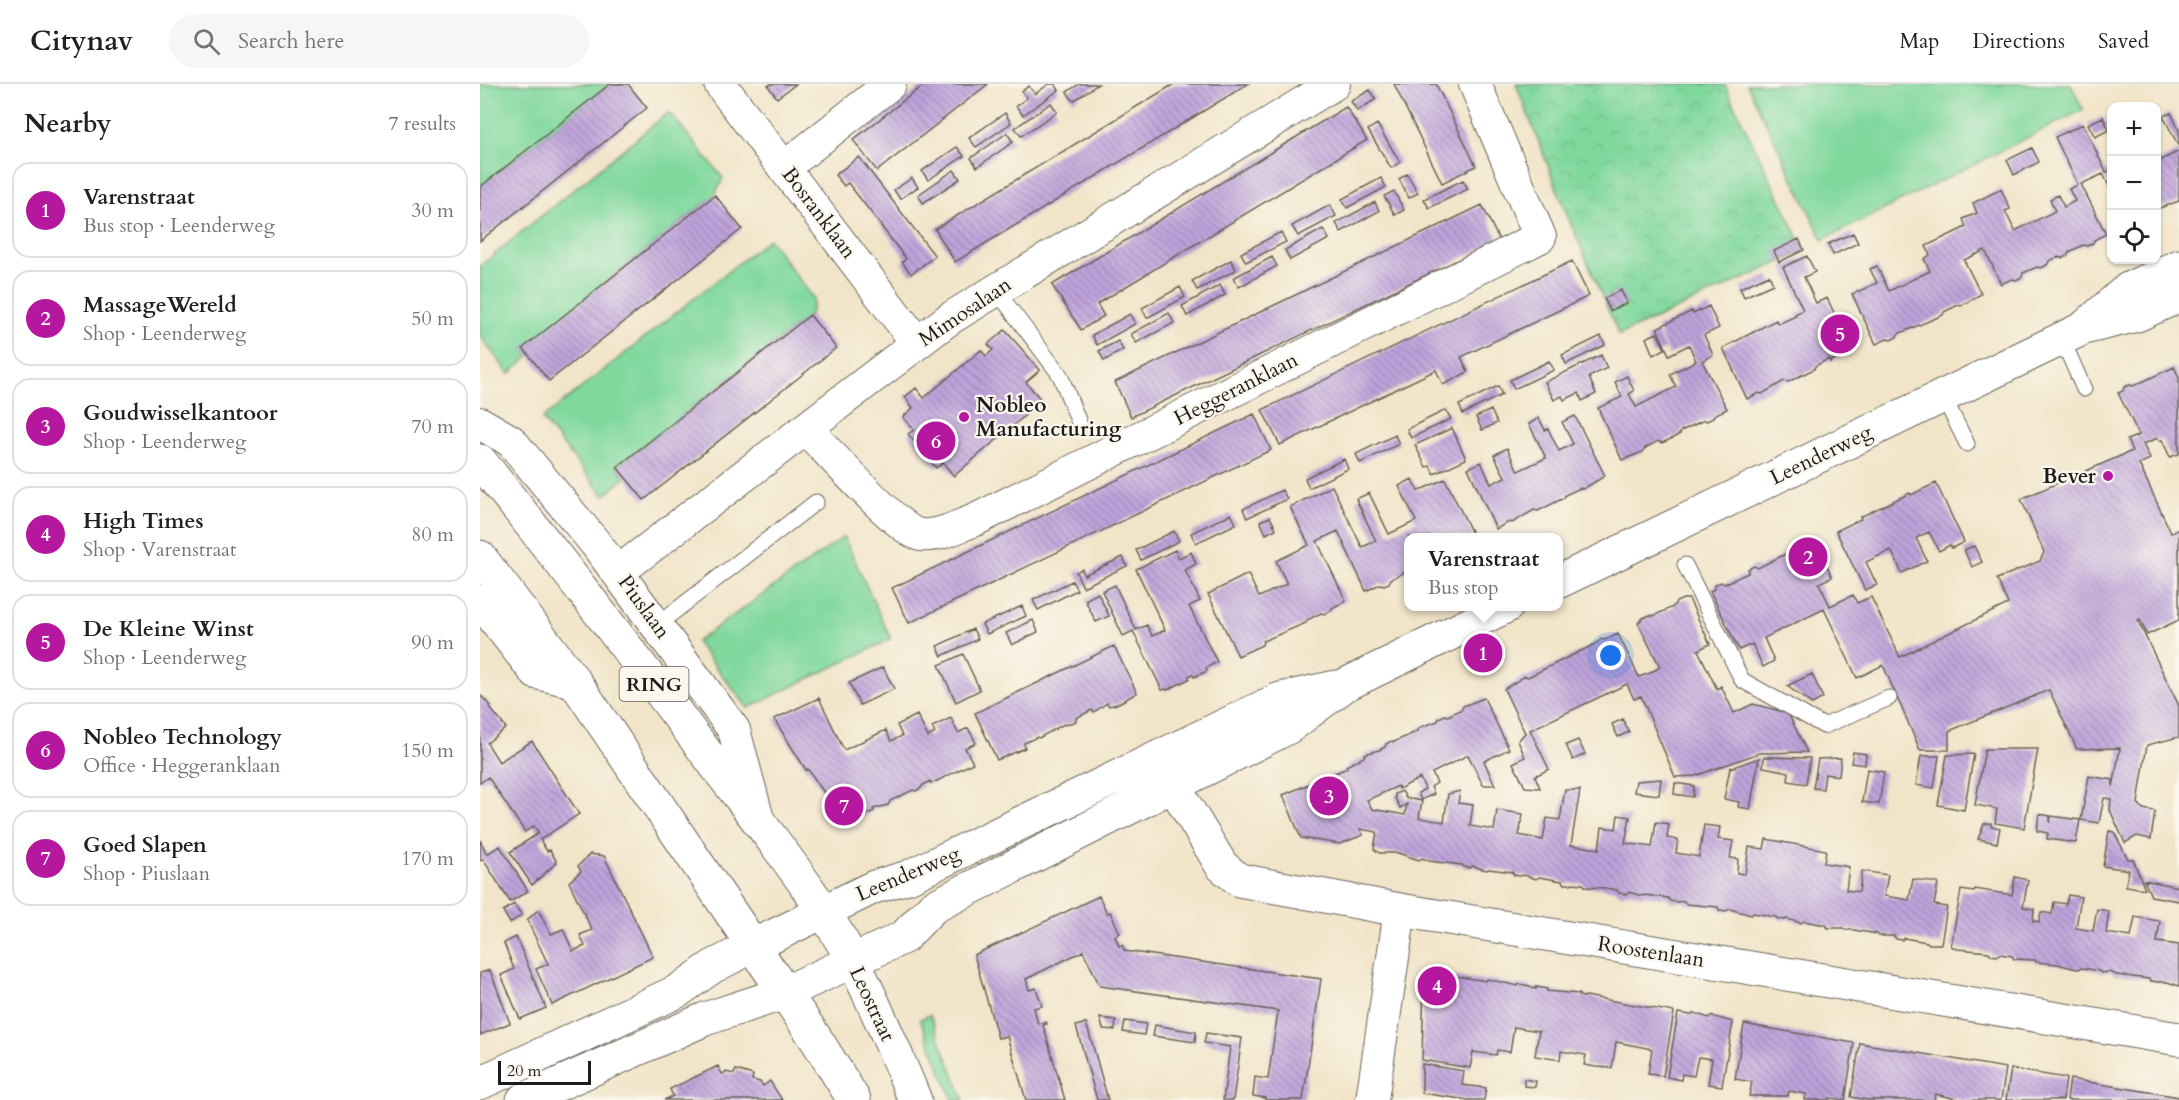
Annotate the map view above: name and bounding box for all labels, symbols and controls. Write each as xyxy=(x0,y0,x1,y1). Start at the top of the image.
search box xyxy=(169,14,589,68)
text: Citynav xyxy=(30,22,133,60)
icon: search xyxy=(190,25,223,58)
text: Search here xyxy=(238,26,345,56)
text: Map xyxy=(1899,27,1939,56)
text: Directions xyxy=(1972,27,2065,56)
text: Saved xyxy=(2098,27,2149,56)
map controls xyxy=(2107,102,2161,264)
button: + xyxy=(2107,102,2161,156)
text: Nearby xyxy=(24,106,112,141)
text: 7 results xyxy=(388,110,456,137)
button: − xyxy=(2107,156,2161,210)
street label: Bosranklaan xyxy=(775,161,863,265)
text: Varenstraat xyxy=(83,182,195,212)
text: 1 xyxy=(40,197,51,224)
text: 30 m xyxy=(411,197,454,224)
button: locate xyxy=(2107,210,2161,264)
text: Bus stop · Leenderweg xyxy=(83,212,275,239)
street label: Mimosalaan xyxy=(913,270,1017,354)
text: MassageWereld xyxy=(83,290,237,320)
text: 2 xyxy=(40,305,51,332)
text: 50 m xyxy=(411,305,454,332)
pin: 5 xyxy=(1820,312,1860,356)
text: Shop · Leenderweg xyxy=(83,320,246,347)
street label: Heggeranklaan xyxy=(1169,345,1303,433)
place label: Nobleo Manufacturing xyxy=(976,391,1122,444)
text: Goudwisselkantoor xyxy=(83,398,278,428)
marker: Nobleo Manufacturing xyxy=(957,410,971,424)
text: 3 xyxy=(40,413,51,440)
text: 70 m xyxy=(411,413,454,440)
pin: 6 xyxy=(916,418,956,464)
street label: Leenderweg xyxy=(1765,418,1877,492)
text: Shop · Leenderweg xyxy=(83,428,246,455)
place label: Bever xyxy=(2042,462,2097,491)
marker: Bever xyxy=(2101,469,2115,483)
text: High Times xyxy=(83,506,204,536)
text: 4 xyxy=(40,521,51,548)
text: 80 m xyxy=(411,521,454,548)
popup xyxy=(1404,533,1563,611)
pin: 2 xyxy=(1788,534,1828,580)
text: Shop · Varenstraat xyxy=(83,536,236,563)
text: Varenstraat xyxy=(1428,544,1539,574)
street label: Piuslaan xyxy=(611,569,677,645)
text: Bus stop xyxy=(1428,574,1499,601)
text: De Kleine Winst xyxy=(83,614,254,644)
text: 5 xyxy=(40,629,51,656)
text: 90 m xyxy=(411,629,454,656)
pin: 1 xyxy=(1464,630,1502,676)
your location xyxy=(1596,641,1625,670)
text: Shop · Leenderweg xyxy=(83,644,246,671)
road number: RING xyxy=(620,667,688,701)
text: Nobleo Technology xyxy=(83,722,282,752)
text: 6 xyxy=(40,737,51,764)
text: 150 m xyxy=(401,737,454,764)
text: Office · Heggeranklaan xyxy=(83,752,281,779)
pin: 3 xyxy=(1310,774,1348,818)
pin: 7 xyxy=(824,784,864,828)
text: Goed Slapen xyxy=(83,830,207,860)
street label: Leenderweg xyxy=(852,839,965,909)
text: 7 xyxy=(40,845,51,872)
text: 170 m xyxy=(401,845,454,872)
text: Shop · Piuslaan xyxy=(83,860,210,887)
street label: Roostenlaan xyxy=(1595,929,1707,975)
street label: Leostraat xyxy=(842,962,902,1047)
pin: 4 xyxy=(1418,964,1456,1008)
scale bar xyxy=(498,1058,591,1086)
text: 20 m xyxy=(507,1060,541,1082)

